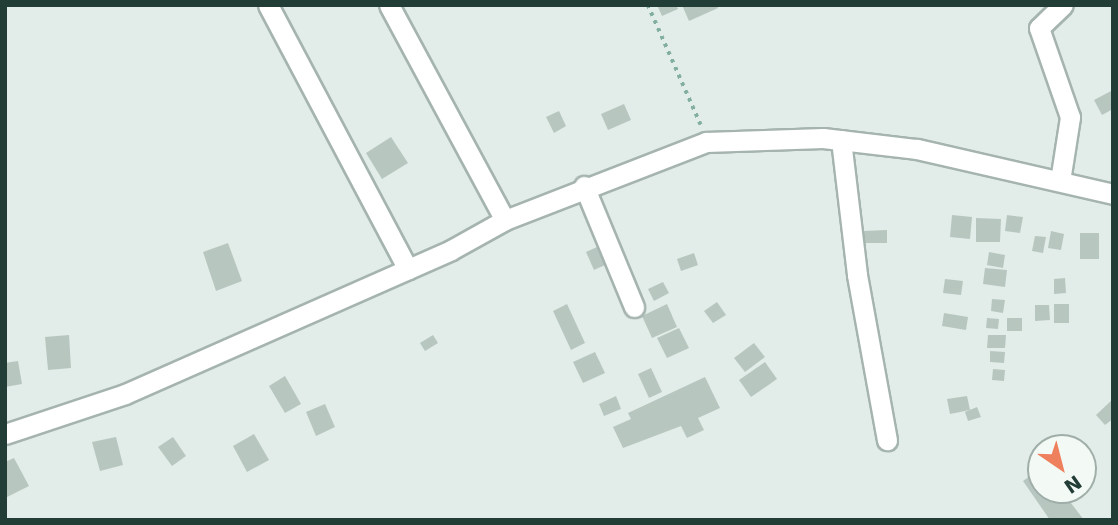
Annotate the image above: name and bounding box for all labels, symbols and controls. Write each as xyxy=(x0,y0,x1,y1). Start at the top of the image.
north arrow xyxy=(1027,434,1097,504)
text: N xyxy=(1060,471,1086,498)

